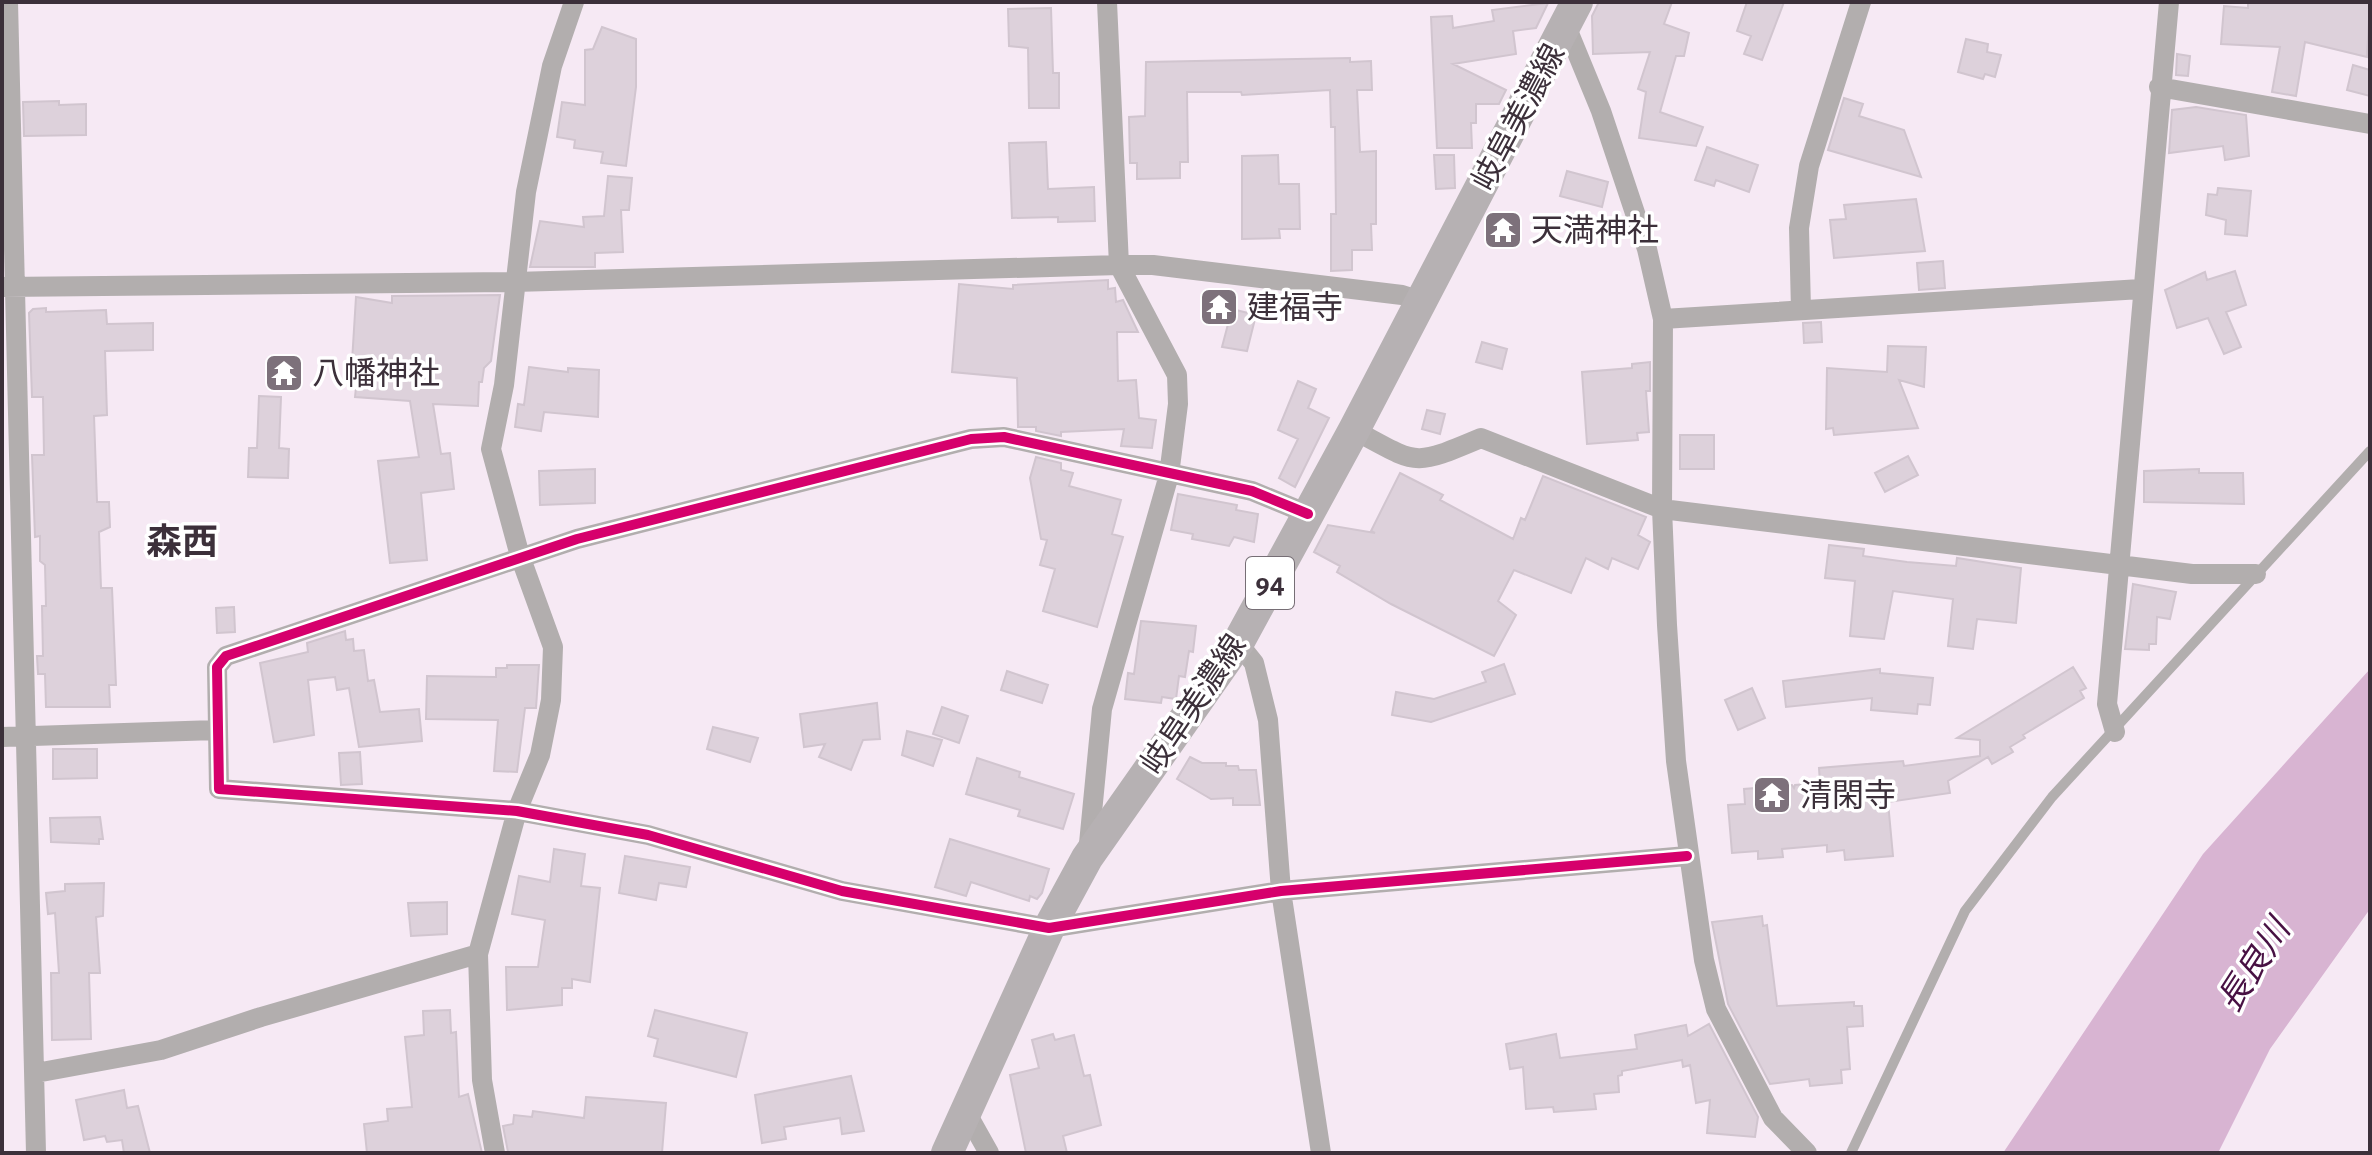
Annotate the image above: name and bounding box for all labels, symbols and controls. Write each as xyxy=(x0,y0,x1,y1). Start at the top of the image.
street label: 岐阜美濃線 xyxy=(1465,38,1571,196)
temple icon: 天満神社 xyxy=(1482,209,1524,251)
place label: 天満神社 xyxy=(1531,214,1659,247)
temple icon: 建福寺 xyxy=(1198,286,1240,328)
place label: 建福寺 xyxy=(1247,291,1343,324)
temple icon: 八幡神社 xyxy=(263,352,305,394)
place label: 八幡神社 xyxy=(312,357,440,390)
district label: 森西 xyxy=(146,523,218,561)
road number: 94 xyxy=(1246,557,1294,609)
street label: 岐阜美濃線 xyxy=(1134,628,1252,780)
temple icon: 清閑寺 xyxy=(1751,774,1793,816)
place label: 清閑寺 xyxy=(1800,779,1896,812)
water label: 長良川 xyxy=(2211,910,2298,1018)

